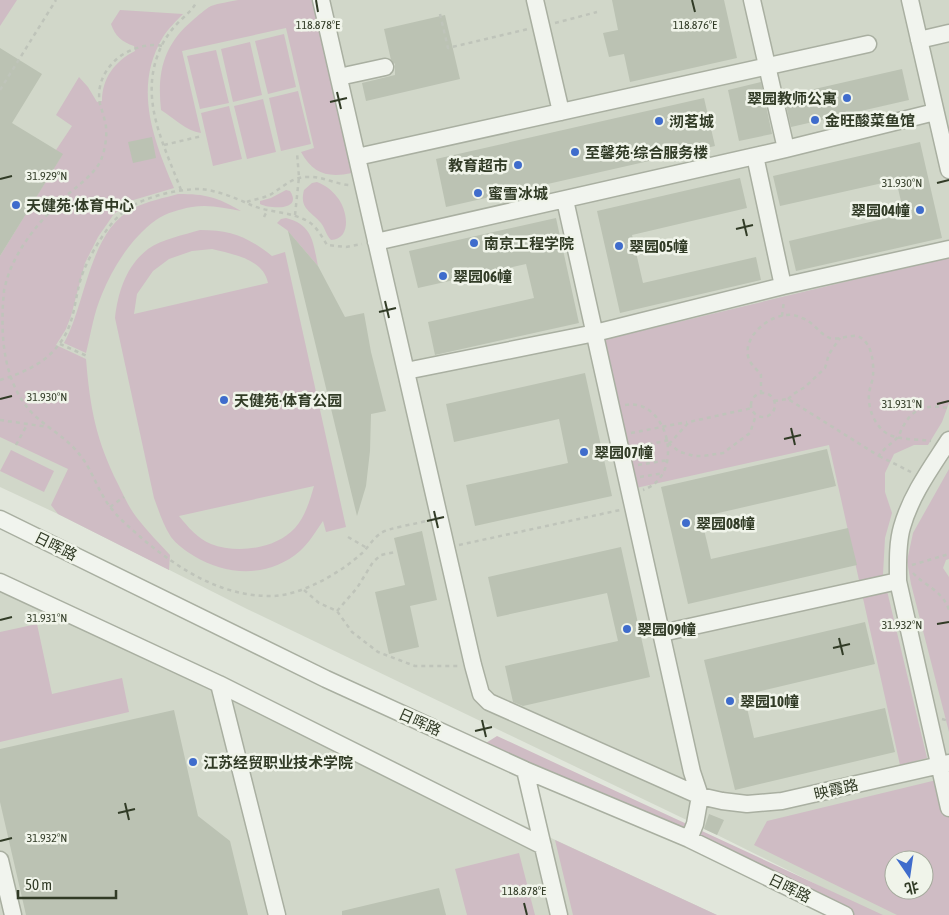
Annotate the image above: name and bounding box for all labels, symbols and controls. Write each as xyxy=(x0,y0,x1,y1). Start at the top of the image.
text: 118.878°E xyxy=(296,18,340,32)
text: 118.876°E xyxy=(673,18,717,32)
place label: 翠园教师公寓 xyxy=(747,90,837,107)
marker: 翠园教师公寓 xyxy=(841,92,853,104)
place label: 金旺酸菜鱼馆 xyxy=(825,112,915,129)
place label: 沏茗城 xyxy=(669,113,714,130)
marker: 金旺酸菜鱼馆 xyxy=(809,114,821,126)
marker: 沏茗城 xyxy=(653,115,665,127)
place label: 至馨苑·综合服务楼 xyxy=(585,144,708,161)
marker: 至馨苑·综合服务楼 xyxy=(569,146,581,158)
place label: 教育超市 xyxy=(448,157,508,174)
marker: 教育超市 xyxy=(512,159,524,171)
text: 31.929°N xyxy=(27,169,67,183)
text: 31.930°N xyxy=(882,176,922,190)
place label: 蜜雪冰城 xyxy=(488,185,548,202)
marker: 蜜雪冰城 xyxy=(472,187,484,199)
place label: 天健苑·体育中心 xyxy=(26,197,134,214)
marker: 天健苑·体育中心 xyxy=(10,199,22,211)
place label: 翠园04幢 xyxy=(851,202,910,219)
marker: 翠园04幢 xyxy=(914,204,926,216)
place label: 南京工程学院 xyxy=(484,235,574,252)
marker: 南京工程学院 xyxy=(468,237,480,249)
place label: 翠园05幢 xyxy=(629,238,688,255)
marker: 翠园05幢 xyxy=(613,240,625,252)
place label: 翠园06幢 xyxy=(453,268,512,285)
marker: 翠园06幢 xyxy=(437,270,449,282)
text: 31.930°N xyxy=(27,390,67,404)
place label: 天健苑·体育公园 xyxy=(234,392,342,409)
marker: 天健苑·体育公园 xyxy=(218,394,230,406)
text: 31.931°N xyxy=(882,397,922,411)
place label: 翠园07幢 xyxy=(594,444,653,461)
marker: 翠园07幢 xyxy=(578,446,590,458)
place label: 翠园08幢 xyxy=(696,515,755,532)
marker: 翠园08幢 xyxy=(680,517,692,529)
street label: 日晖路 xyxy=(32,528,80,564)
text: 31.931°N xyxy=(27,611,67,625)
text: 31.932°N xyxy=(882,618,922,632)
place label: 翠园09幢 xyxy=(637,621,696,638)
marker: 翠园09幢 xyxy=(621,623,633,635)
place label: 翠园10幢 xyxy=(740,693,799,710)
marker: 翠园10幢 xyxy=(724,695,736,707)
street label: 日晖路 xyxy=(396,705,444,739)
place label: 江苏经贸职业技术学院 xyxy=(203,754,353,771)
marker: 江苏经贸职业技术学院 xyxy=(187,756,199,768)
street label: 映霞路 xyxy=(812,776,860,802)
text: 31.932°N xyxy=(27,831,67,845)
north arrow xyxy=(884,850,934,900)
scale bar xyxy=(18,868,115,900)
street label: 日晖路 xyxy=(766,870,814,906)
text: 50 m xyxy=(25,876,52,893)
text: 北 xyxy=(903,878,921,897)
text: 118.878°E xyxy=(502,884,546,898)

